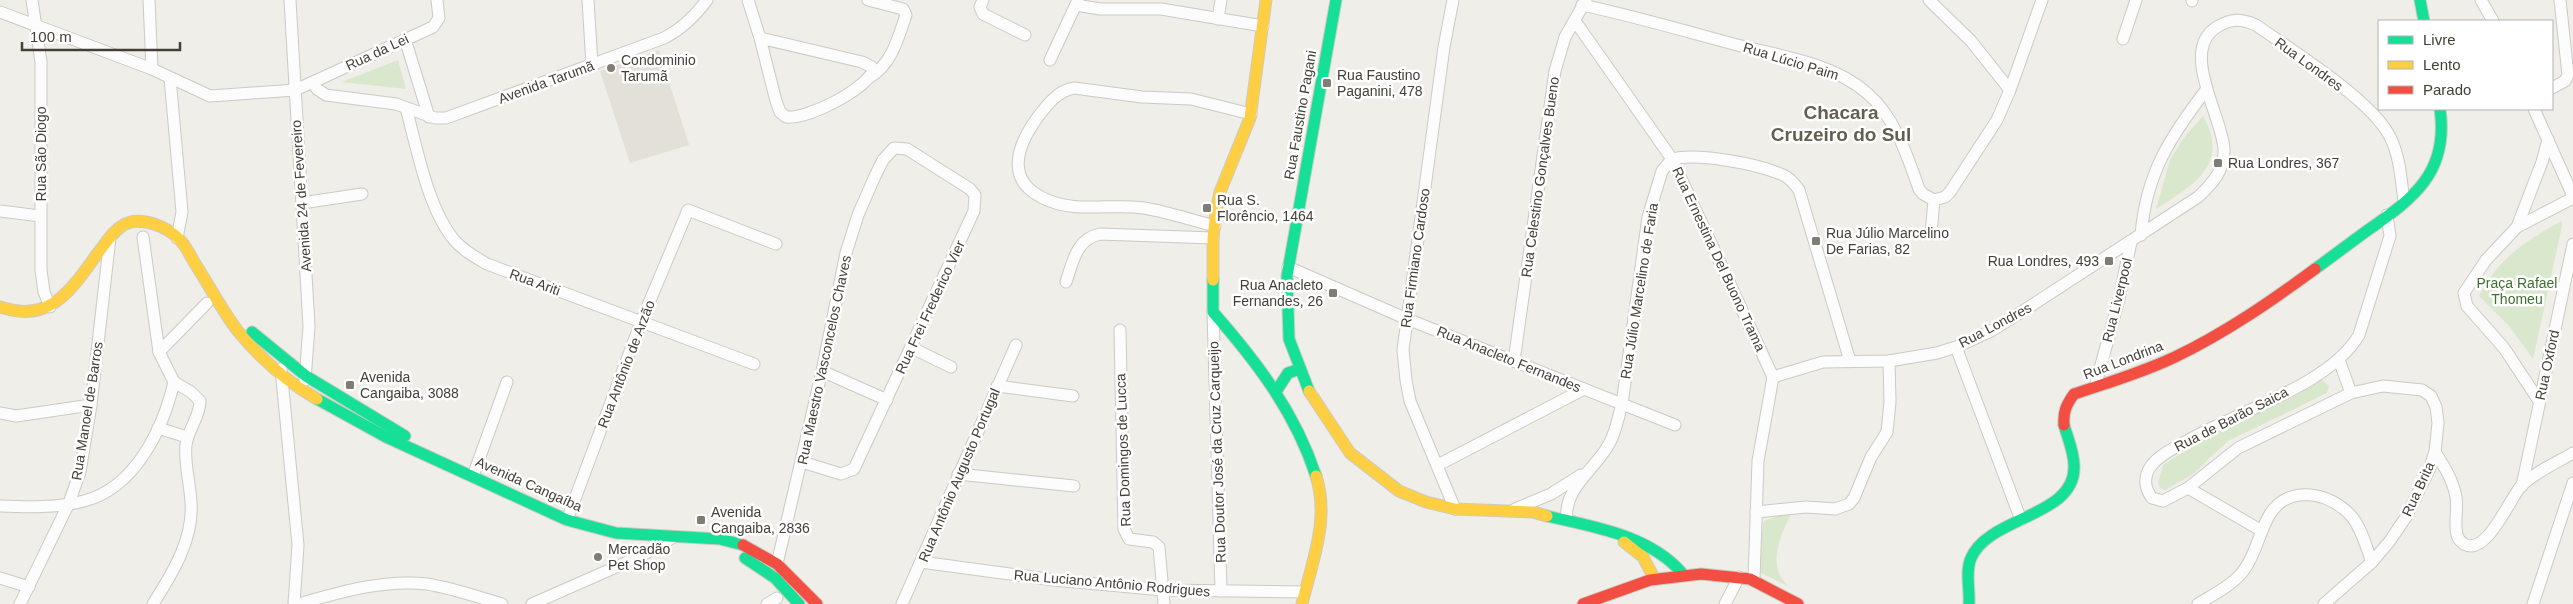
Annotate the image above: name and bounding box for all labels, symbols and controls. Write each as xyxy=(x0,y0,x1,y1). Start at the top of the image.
scale bar xyxy=(22,20,180,52)
legend xyxy=(2378,20,2553,110)
text: 100 m xyxy=(30,28,72,45)
street label: Rua da Lei xyxy=(343,30,411,74)
text: Livre xyxy=(2423,31,2456,48)
street label: Rua Londres xyxy=(2272,34,2346,94)
street label: Rua Lúcio Paim xyxy=(1741,39,1841,83)
street label: Rua Faustino Pagani xyxy=(1281,49,1319,181)
place label: Condominio Tarumã xyxy=(621,52,696,84)
text: Lento xyxy=(2423,56,2461,73)
street label: Avenida Tarumã xyxy=(496,57,596,107)
marker: Condominio Tarumã xyxy=(605,62,617,74)
place label: Rua Faustino Paganini, 478 xyxy=(1337,67,1423,99)
street label: Rua Celestino Gonçalves Bueno xyxy=(1518,75,1562,278)
marker: Rua Faustino Paganini, 478 xyxy=(1321,77,1333,89)
text: Parado xyxy=(2423,81,2471,98)
district label: Chacara Cruzeiro do Sul xyxy=(1771,102,1911,145)
street label: Rua São Diogo xyxy=(33,106,49,201)
street label: Avenida 24 de Fevereiro xyxy=(288,119,314,273)
place label: Rua Londres, 367 xyxy=(2228,155,2340,171)
marker: Rua Londres, 367 xyxy=(2212,157,2224,169)
street label: Rua Ernestina Del Buono Trama xyxy=(1669,164,1769,354)
street label: Rua Firmiano Cardoso xyxy=(1397,187,1433,329)
place label: Rua S. Florêncio, 1464 xyxy=(1217,192,1314,224)
marker: Rua S. Florêncio, 1464 xyxy=(1201,202,1213,214)
street label: Rua Júlio Marcelino de Faria xyxy=(1617,202,1661,380)
place label: Rua Júlio Marcelino De Farias, 82 xyxy=(1826,225,1949,257)
marker: Rua Júlio Marcelino De Farias, 82 xyxy=(1810,235,1822,247)
street label: Rua Frei Frederico Vier xyxy=(892,238,968,376)
place label: Rua Londres, 493 xyxy=(1988,253,2099,269)
street label: Rua Maestro Vasconcelos Chaves xyxy=(794,254,854,466)
marker: Rua Londres, 493 xyxy=(2103,255,2115,267)
street label: Rua Liverpool xyxy=(2099,256,2135,344)
street label: Rua Ariti xyxy=(507,265,563,299)
park label: Praça Rafael Thomeu xyxy=(2477,275,2557,307)
place label: Rua Anacleto Fernandes, 26 xyxy=(1233,277,1323,309)
marker: Rua Anacleto Fernandes, 26 xyxy=(1327,287,1339,299)
street label: Rua Antônio de Arzão xyxy=(594,298,658,430)
street label: Rua Londres xyxy=(1956,299,2034,351)
street label: Rua Anacleto Fernandes xyxy=(1435,323,1583,395)
street label: Rua Oxford xyxy=(2532,328,2562,402)
street label: Rua Londrina xyxy=(2081,337,2165,383)
street label: Rua Manoel de Barros xyxy=(68,341,106,481)
street label: Rua Doutor José da Cruz Carqueijo xyxy=(1205,341,1229,563)
place label: Avenida Cangaiba, 3088 xyxy=(360,369,459,401)
street label: Rua Domingos de Lucca xyxy=(1112,373,1134,527)
marker: Avenida Cangaiba, 3088 xyxy=(344,379,356,391)
street label: Rua de Barão Saica xyxy=(2172,383,2291,455)
street label: Rua Antônio Augusto Portugal xyxy=(915,386,1003,564)
street label: Avenida Cangaíba xyxy=(473,453,585,515)
street label: Rua Brita xyxy=(2398,459,2438,519)
place label: Avenida Cangaiba, 2836 xyxy=(711,504,810,536)
marker: Avenida Cangaiba, 2836 xyxy=(695,514,707,526)
place label: Mercadão Pet Shop xyxy=(608,541,670,573)
marker: Mercadão Pet Shop xyxy=(592,551,604,563)
street label: Rua Luciano Antônio Rodrigues xyxy=(1013,566,1211,600)

